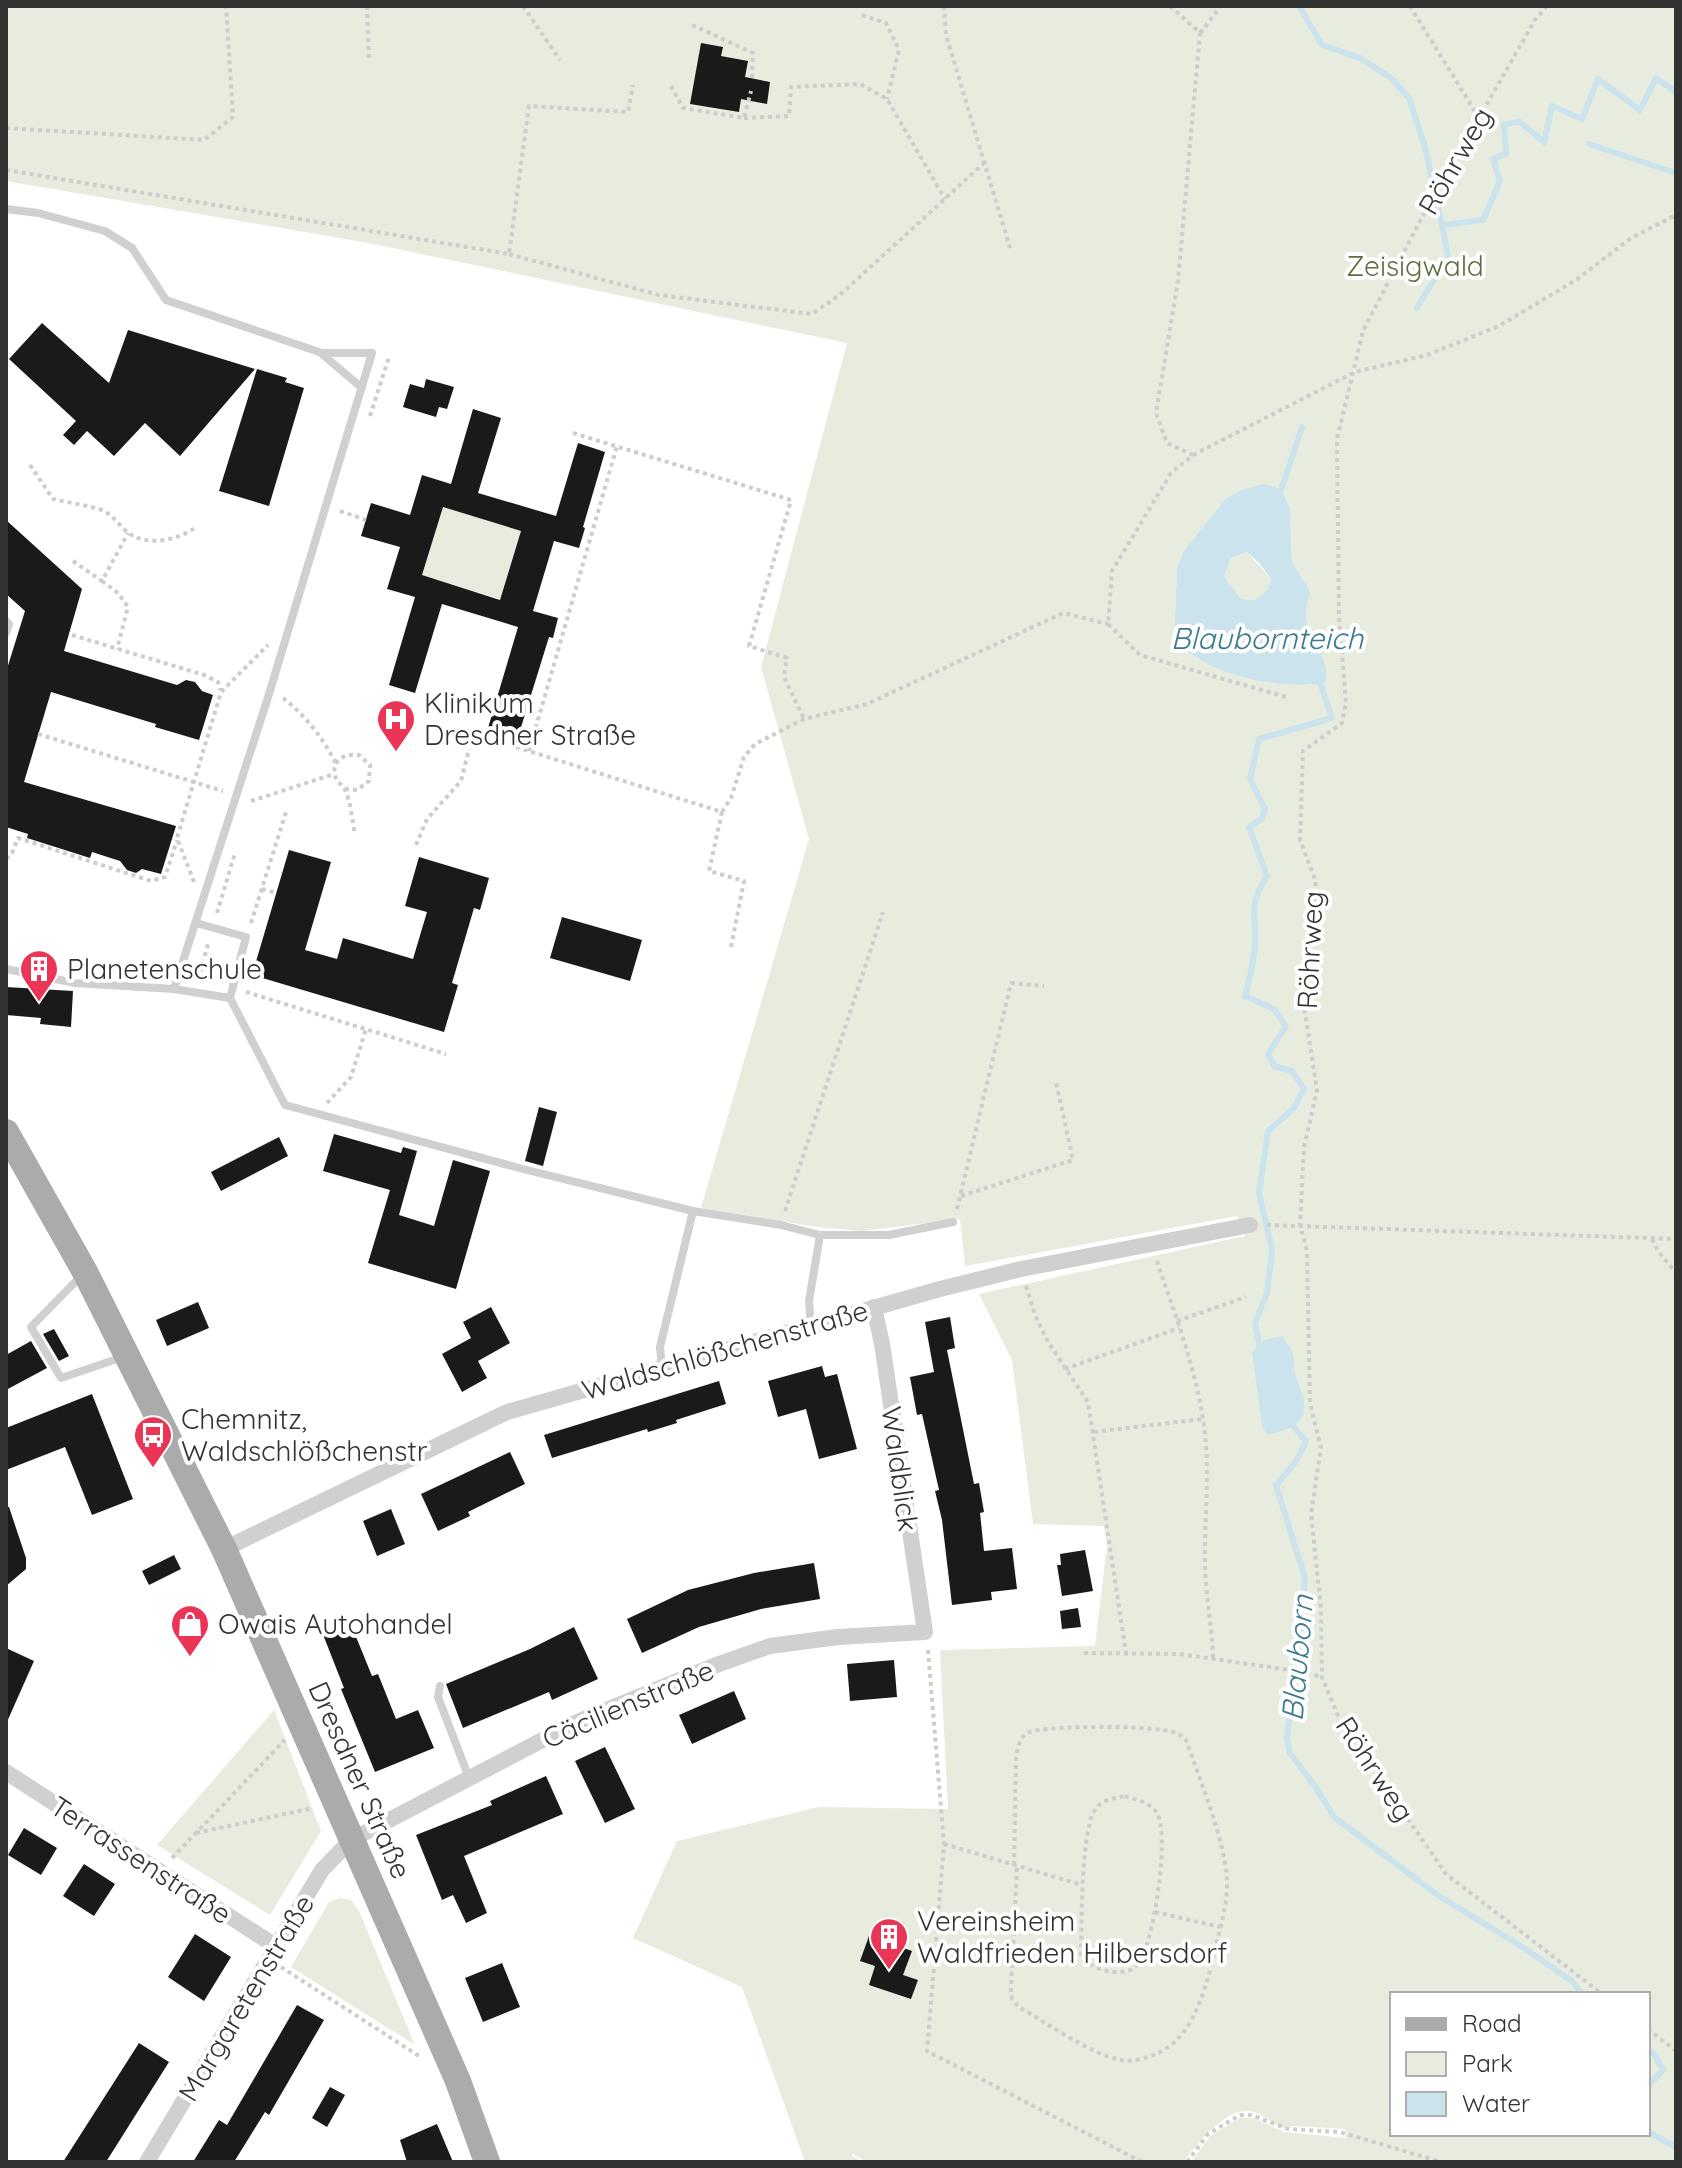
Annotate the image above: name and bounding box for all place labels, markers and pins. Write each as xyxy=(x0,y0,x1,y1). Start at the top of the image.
place label: Klinikum Dresdner Straße xyxy=(424,685,636,752)
hospital icon: Klinikum Dresdner Straße xyxy=(375,698,417,753)
building icon: Planetenschule xyxy=(18,948,60,1003)
place label: Planetenschule xyxy=(67,951,262,986)
place label: Chemnitz, Waldschlößchenstr xyxy=(181,1401,428,1468)
bus stop icon: Chemnitz, Waldschlößchenstr xyxy=(132,1414,174,1469)
shop icon: Owais Autohandel xyxy=(169,1603,211,1658)
place label: Owais Autohandel xyxy=(218,1606,453,1641)
place label: Vereinsheim Waldfrieden Hilbersdorf xyxy=(917,1903,1227,1970)
building icon: Vereinsheim Waldfrieden Hilbersdorf xyxy=(868,1916,910,1971)

